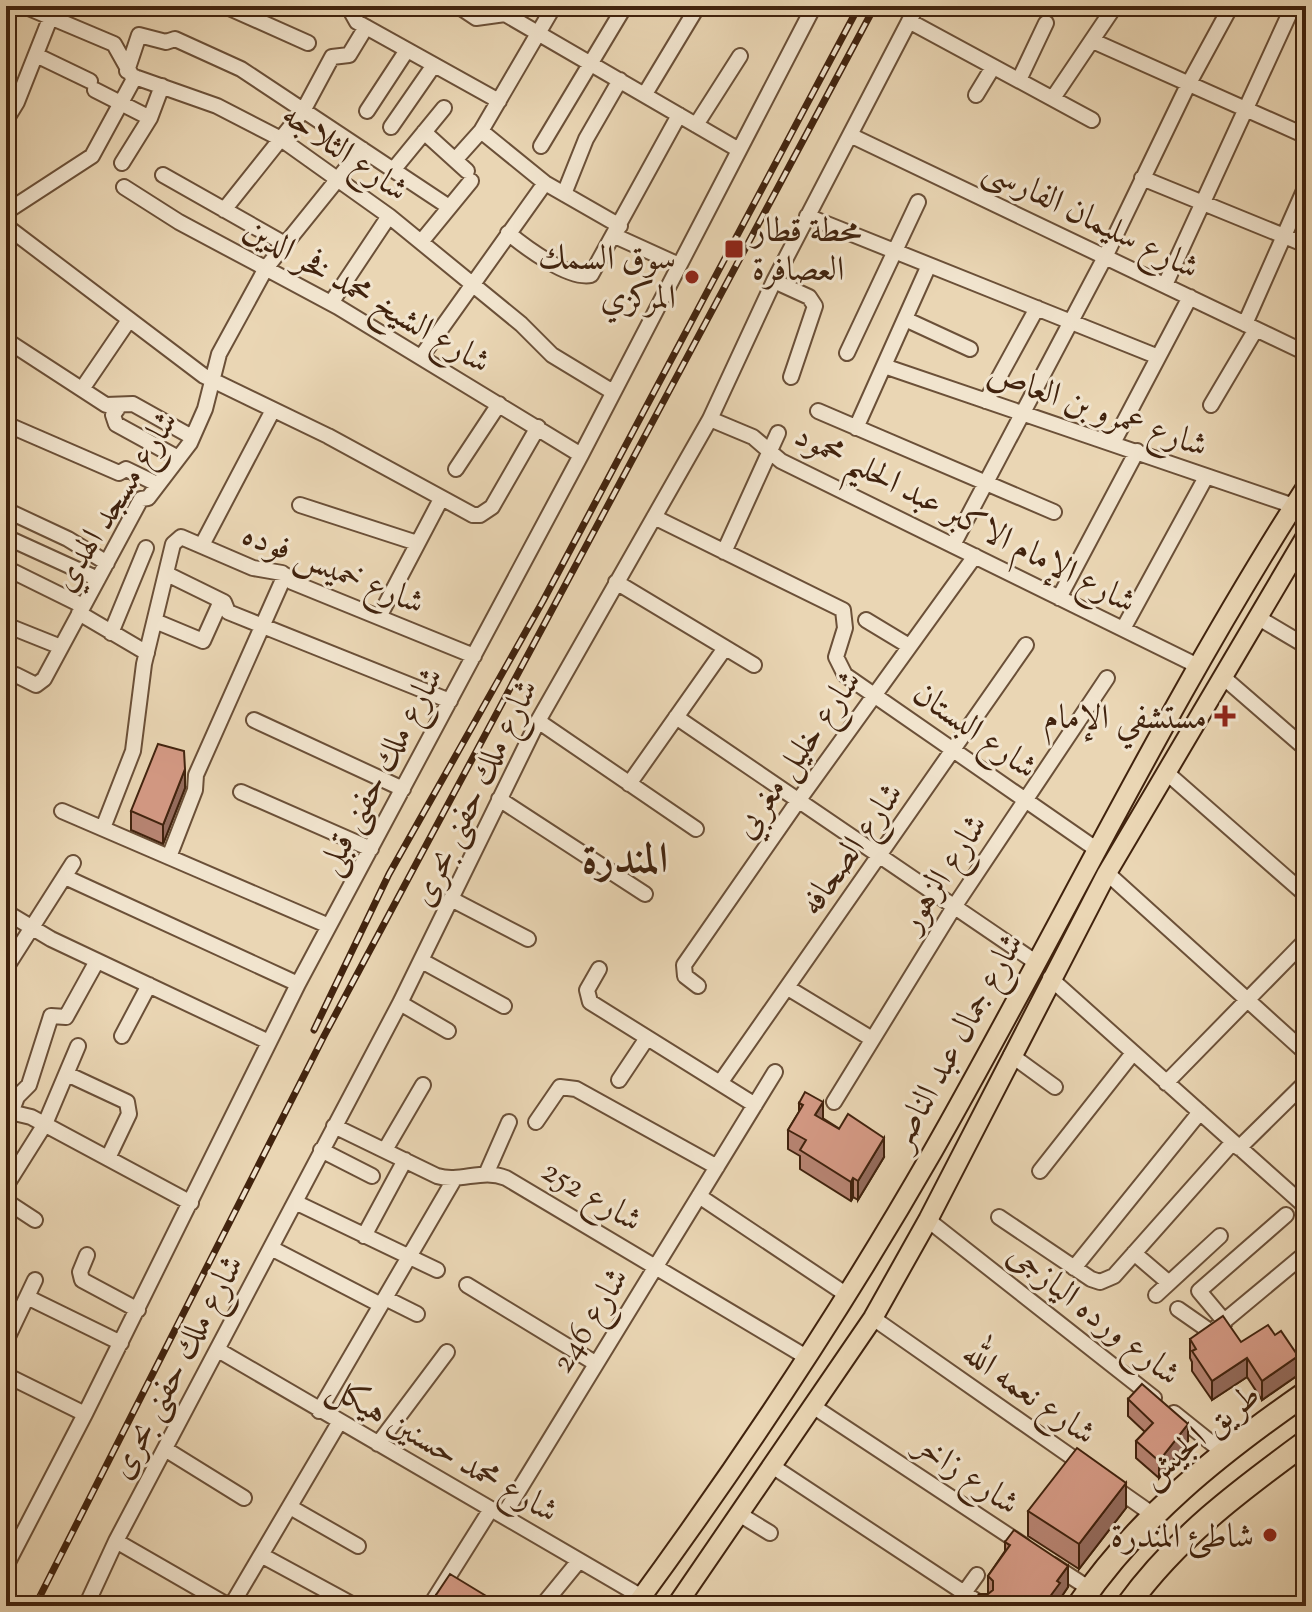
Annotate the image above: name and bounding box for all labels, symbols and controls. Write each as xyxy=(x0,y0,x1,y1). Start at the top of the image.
street label: شارع الثلاجه xyxy=(270,92,417,216)
street label: شارع سليمان الفارسى xyxy=(974,147,1207,295)
street label: شارع الشيخ محمد فخر الدين xyxy=(232,206,499,390)
place label: محطة قطار العصافرة xyxy=(749,208,862,296)
place label: سوق السمك المركزي xyxy=(538,236,676,324)
marker: محطة قطار العصافرة xyxy=(723,238,745,260)
marker: سوق السمك المركزي xyxy=(683,268,701,286)
street label: شارع عمرو بن العاص xyxy=(980,351,1214,473)
street label: شارع مسجد الهدي xyxy=(42,402,193,602)
street label: شارع الإمام الاكبر عبد الحليم محمود xyxy=(782,412,1144,633)
street label: شارع خميس فوده xyxy=(234,511,431,630)
street label: شارع ملك حفنى قبلى xyxy=(307,659,458,885)
street label: شارع خليل مغربي xyxy=(723,661,876,850)
street label: شارع ملك حفنى بحرى xyxy=(400,671,553,916)
street label: شارع البستان xyxy=(901,671,1047,794)
place label: مستشفي الإمام xyxy=(1043,695,1207,750)
marker: مستشفي الإمام xyxy=(1214,705,1236,727)
street label: شارع الصحافه xyxy=(789,773,918,927)
street label: شارع الزهور xyxy=(887,805,1002,945)
district label: المندرة xyxy=(582,832,668,892)
street label: شارع جمال عبد الناصر xyxy=(877,925,1039,1162)
street label: شارع 252 xyxy=(531,1148,651,1247)
street label: شارع ورده اليازجى xyxy=(995,1232,1190,1400)
street label: شارع ملك حفنى بحرى xyxy=(98,1247,259,1489)
street label: شارع 246 xyxy=(539,1259,643,1384)
street label: شارع نعمه الله xyxy=(951,1327,1108,1460)
street label: شارع محمد حسنين هيكل xyxy=(317,1365,567,1538)
street label: طريق الجيش xyxy=(1130,1373,1272,1501)
street label: شارع زاخر xyxy=(901,1421,1028,1530)
place label: شاطئ المندرة xyxy=(1111,1514,1254,1563)
marker: شاطئ المندرة xyxy=(1261,1526,1279,1544)

